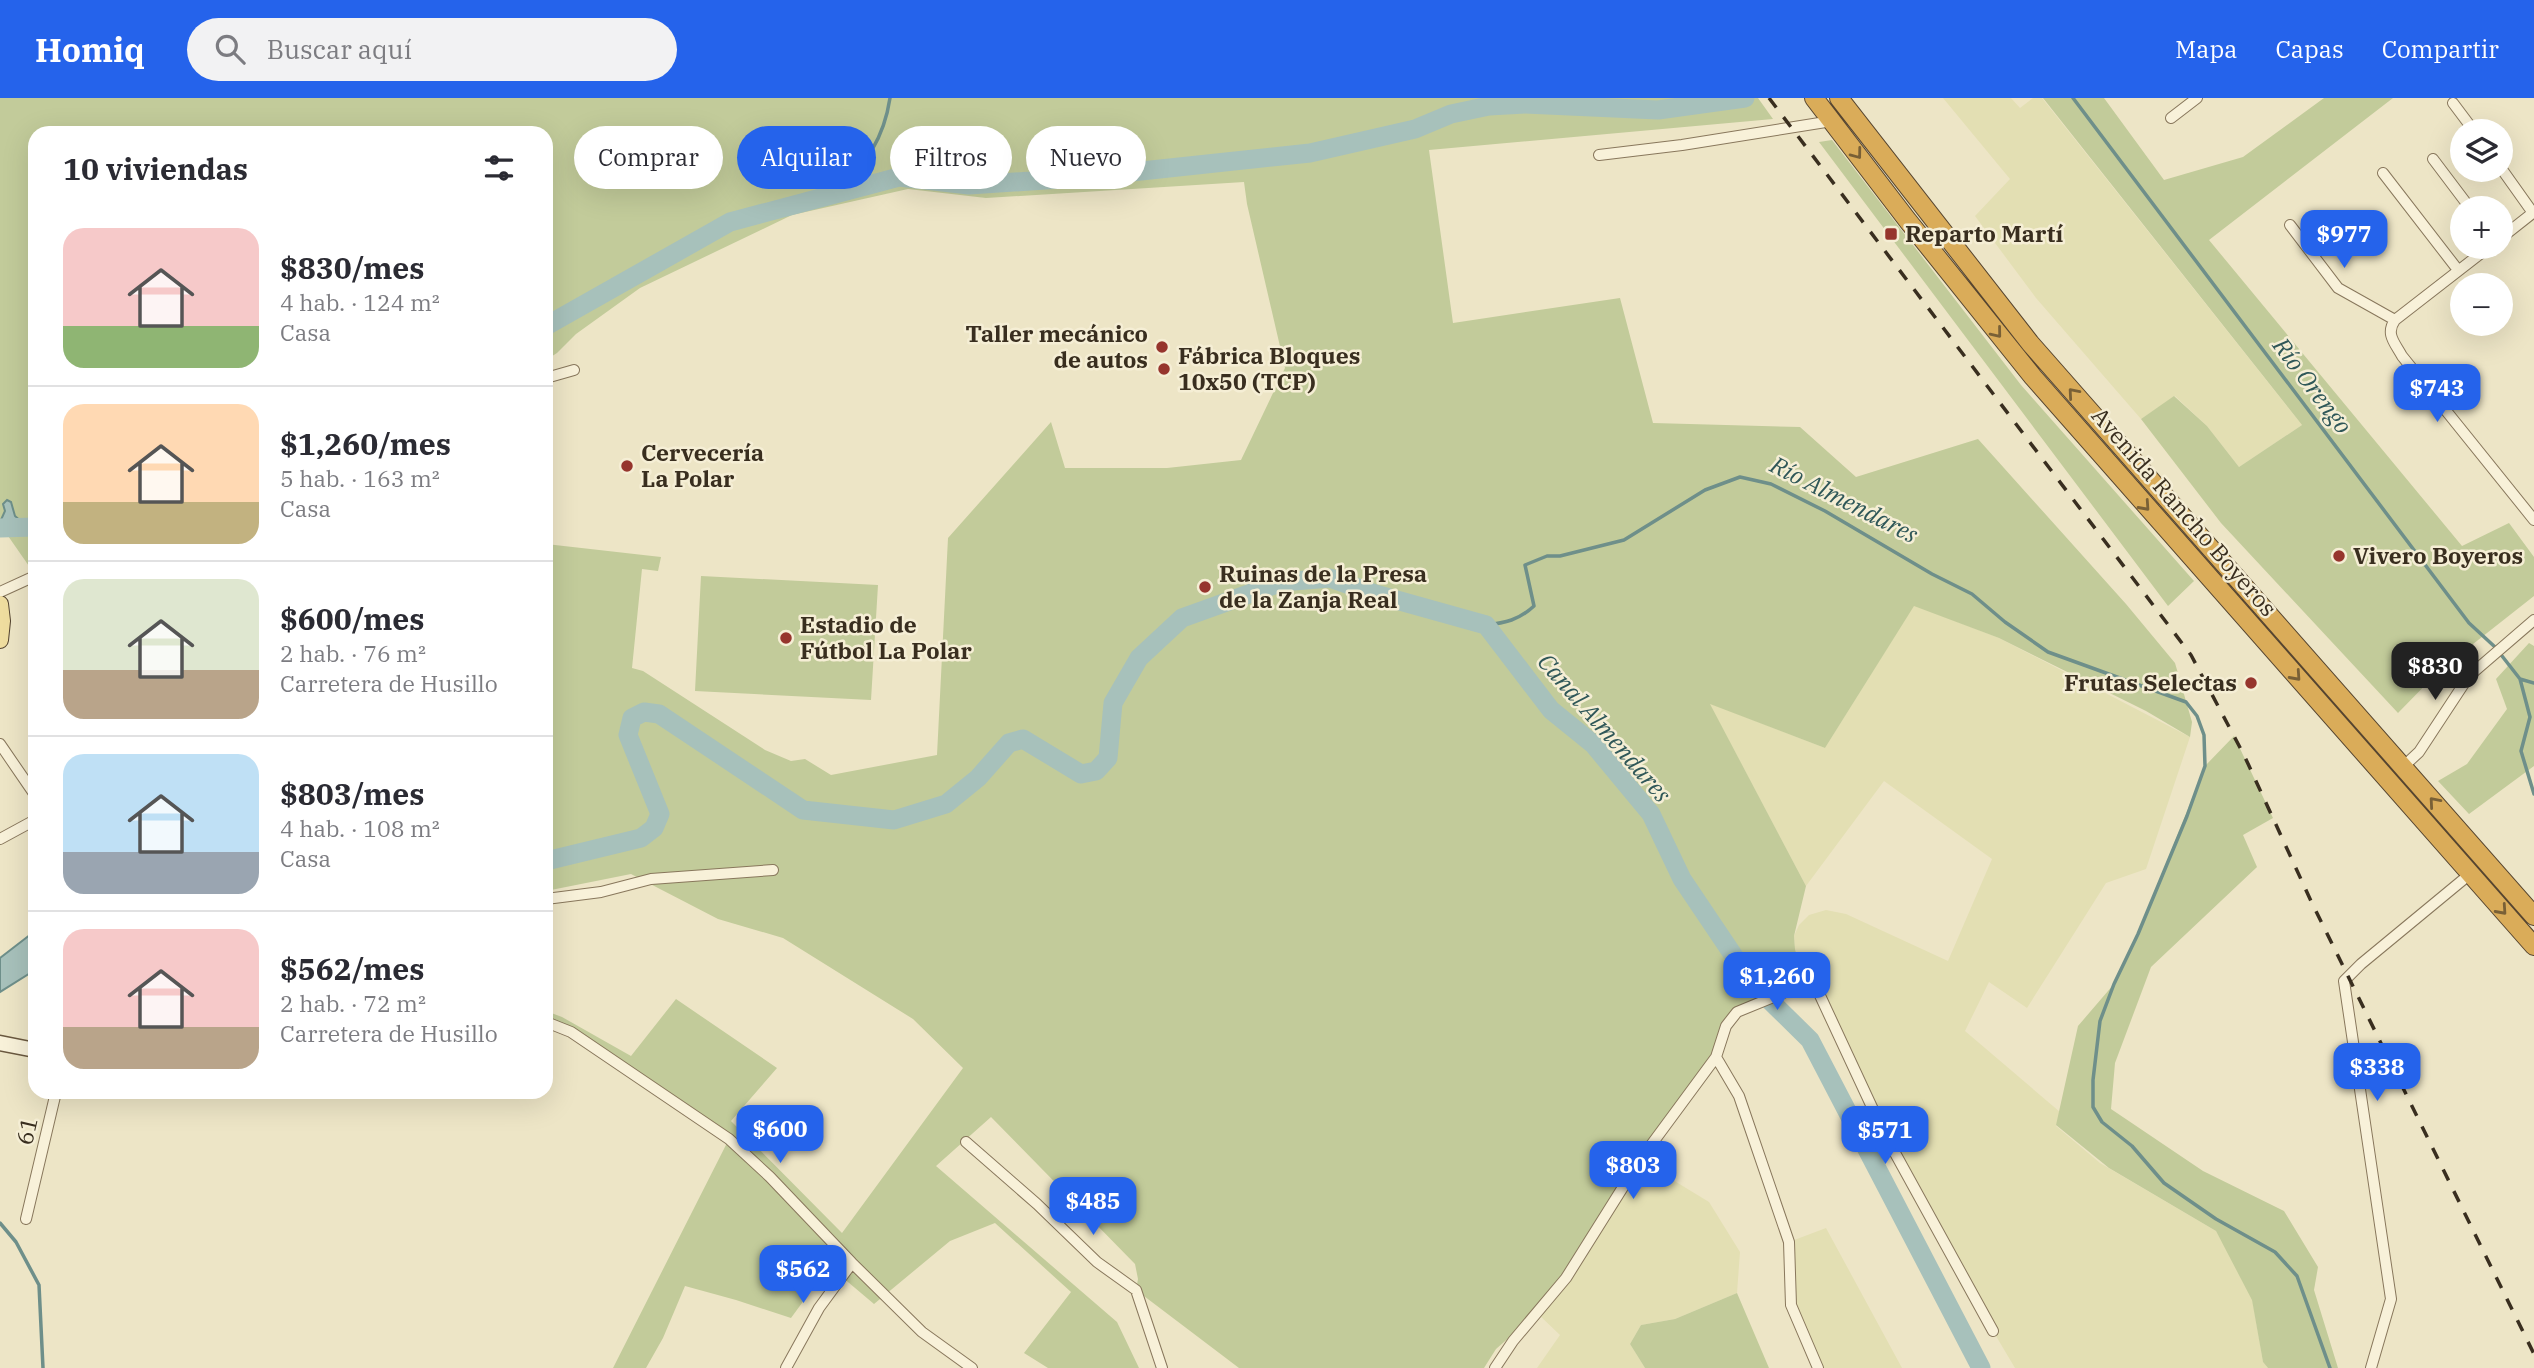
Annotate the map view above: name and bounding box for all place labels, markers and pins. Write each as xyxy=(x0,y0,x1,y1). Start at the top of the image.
pin: $977 xyxy=(2303,211,2385,270)
place label: Reparto Martí xyxy=(1905,218,2063,248)
marker: Reparto Martí xyxy=(1883,226,1899,242)
place label: Taller mecánico de autos xyxy=(966,318,1148,374)
marker: Taller mecánico de autos xyxy=(1154,339,1170,355)
place label: Fábrica Bloques 10x50 (TCP) xyxy=(1178,340,1360,396)
marker: Fábrica Bloques 10x50 (TCP) xyxy=(1156,361,1172,377)
pin: $743 xyxy=(2396,364,2478,424)
place label: Cervecería La Polar xyxy=(641,437,764,493)
marker: Cervecería La Polar xyxy=(619,458,635,474)
place label: Vivero Boyeros xyxy=(2353,540,2523,570)
marker: Vivero Boyeros xyxy=(2331,548,2347,564)
place label: Ruinas de la Presa de la Zanja Real xyxy=(1219,558,1427,614)
marker: Ruinas de la Presa de la Zanja Real xyxy=(1197,579,1213,595)
place label: Estadio de Fútbol La Polar xyxy=(800,609,972,665)
marker: Estadio de Fútbol La Polar xyxy=(778,630,794,646)
pin: $830 xyxy=(2394,642,2476,702)
place label: Frutas Selectas xyxy=(2064,667,2237,697)
marker: Frutas Selectas xyxy=(2243,675,2259,691)
pin: $1,260 xyxy=(1720,953,1834,1012)
pin: $338 xyxy=(2336,1044,2418,1103)
pin: $600 xyxy=(739,1105,821,1165)
pin: $571 xyxy=(1844,1107,1926,1166)
pin: $803 xyxy=(1592,1142,1674,1201)
pin: $485 xyxy=(1052,1178,1134,1237)
pin: $562 xyxy=(762,1246,844,1305)

